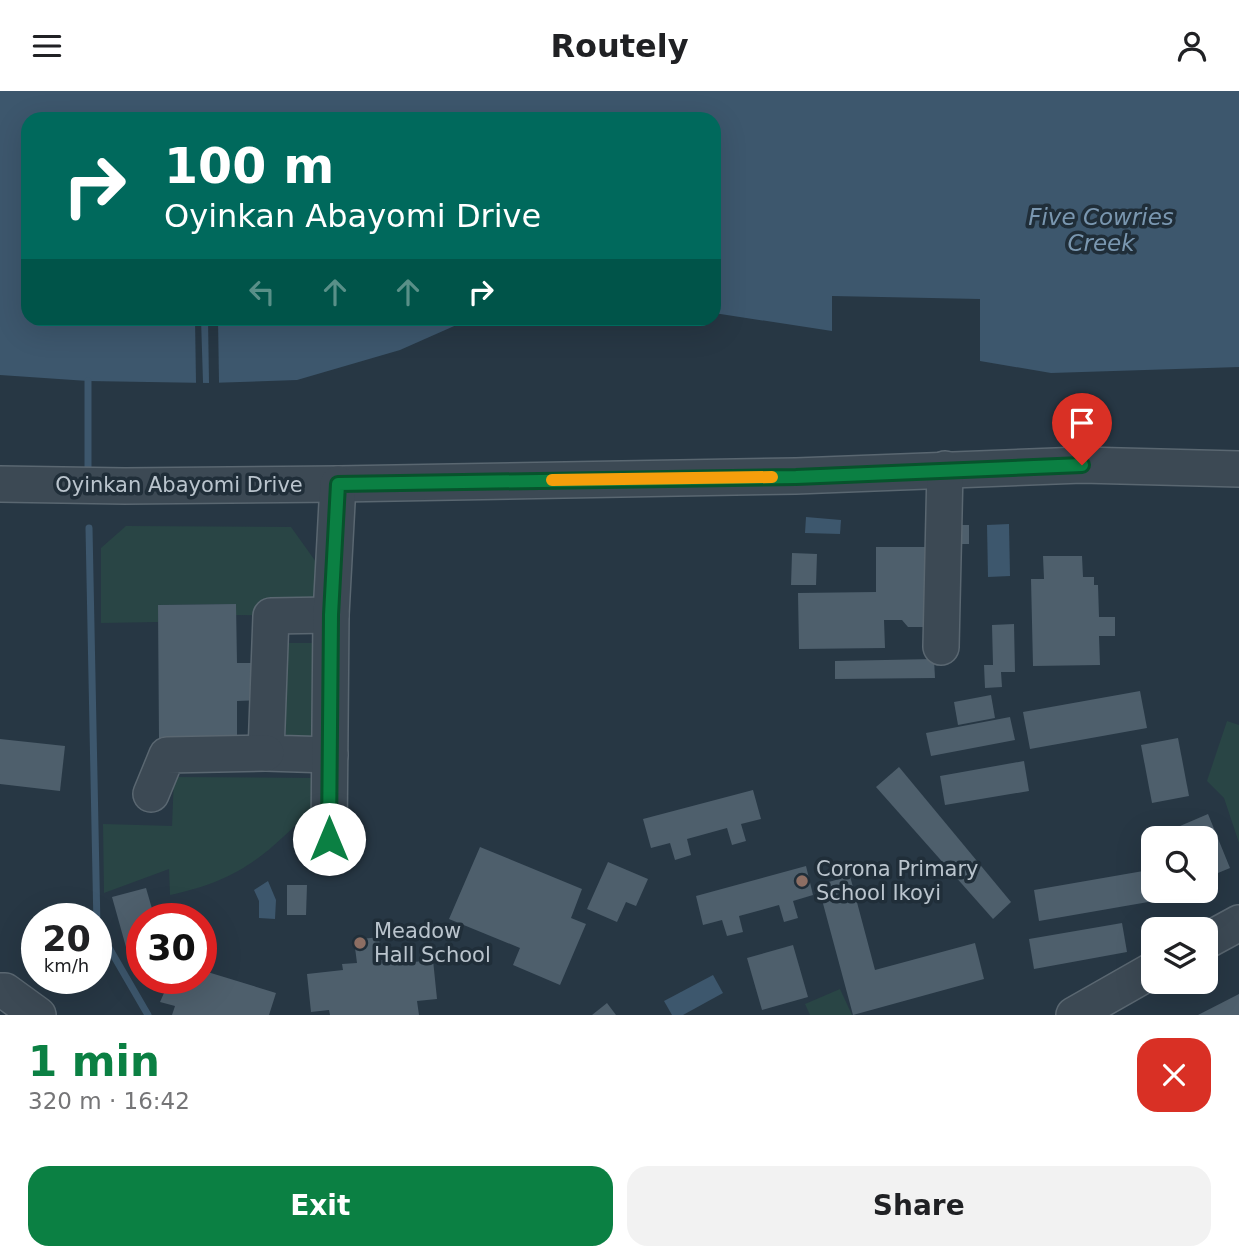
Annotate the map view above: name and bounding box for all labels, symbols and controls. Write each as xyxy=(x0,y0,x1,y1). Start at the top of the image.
icon: menu xyxy=(28,27,66,65)
text: Routely xyxy=(550,27,689,65)
icon: person xyxy=(1173,27,1211,65)
text: 100 m xyxy=(164,138,334,195)
icon: right xyxy=(49,140,140,231)
text: Oyinkan Abayomi Drive xyxy=(164,197,541,235)
water label: Five Cowries Creek xyxy=(1028,204,1174,256)
icon: left xyxy=(243,273,281,311)
icon: ahead xyxy=(316,273,354,311)
icon: ahead xyxy=(389,273,427,311)
icon: right xyxy=(462,273,500,311)
pin xyxy=(1052,393,1112,465)
icon: arrive xyxy=(1063,404,1101,442)
street label: Oyinkan Abayomi Drive xyxy=(55,473,303,497)
position arrow xyxy=(292,802,366,876)
map controls xyxy=(1141,826,1218,994)
button: search xyxy=(1141,826,1218,903)
place label: Corona Primary School Ikoyi xyxy=(816,857,979,905)
marker: Corona Primary School Ikoyi xyxy=(794,873,810,889)
speed limit sign: 30 xyxy=(126,903,217,994)
button: layers xyxy=(1141,917,1218,994)
text: 20 xyxy=(42,919,91,959)
place label: Meadow Hall School xyxy=(374,919,491,967)
marker: Meadow Hall School xyxy=(352,935,368,951)
text: km/h xyxy=(44,955,89,976)
text: 1 min xyxy=(28,1037,160,1086)
button: close xyxy=(1137,1038,1211,1112)
text: 320 m · 16:42 xyxy=(28,1088,190,1114)
button: Exit xyxy=(28,1166,613,1246)
button: Share xyxy=(627,1166,1211,1246)

